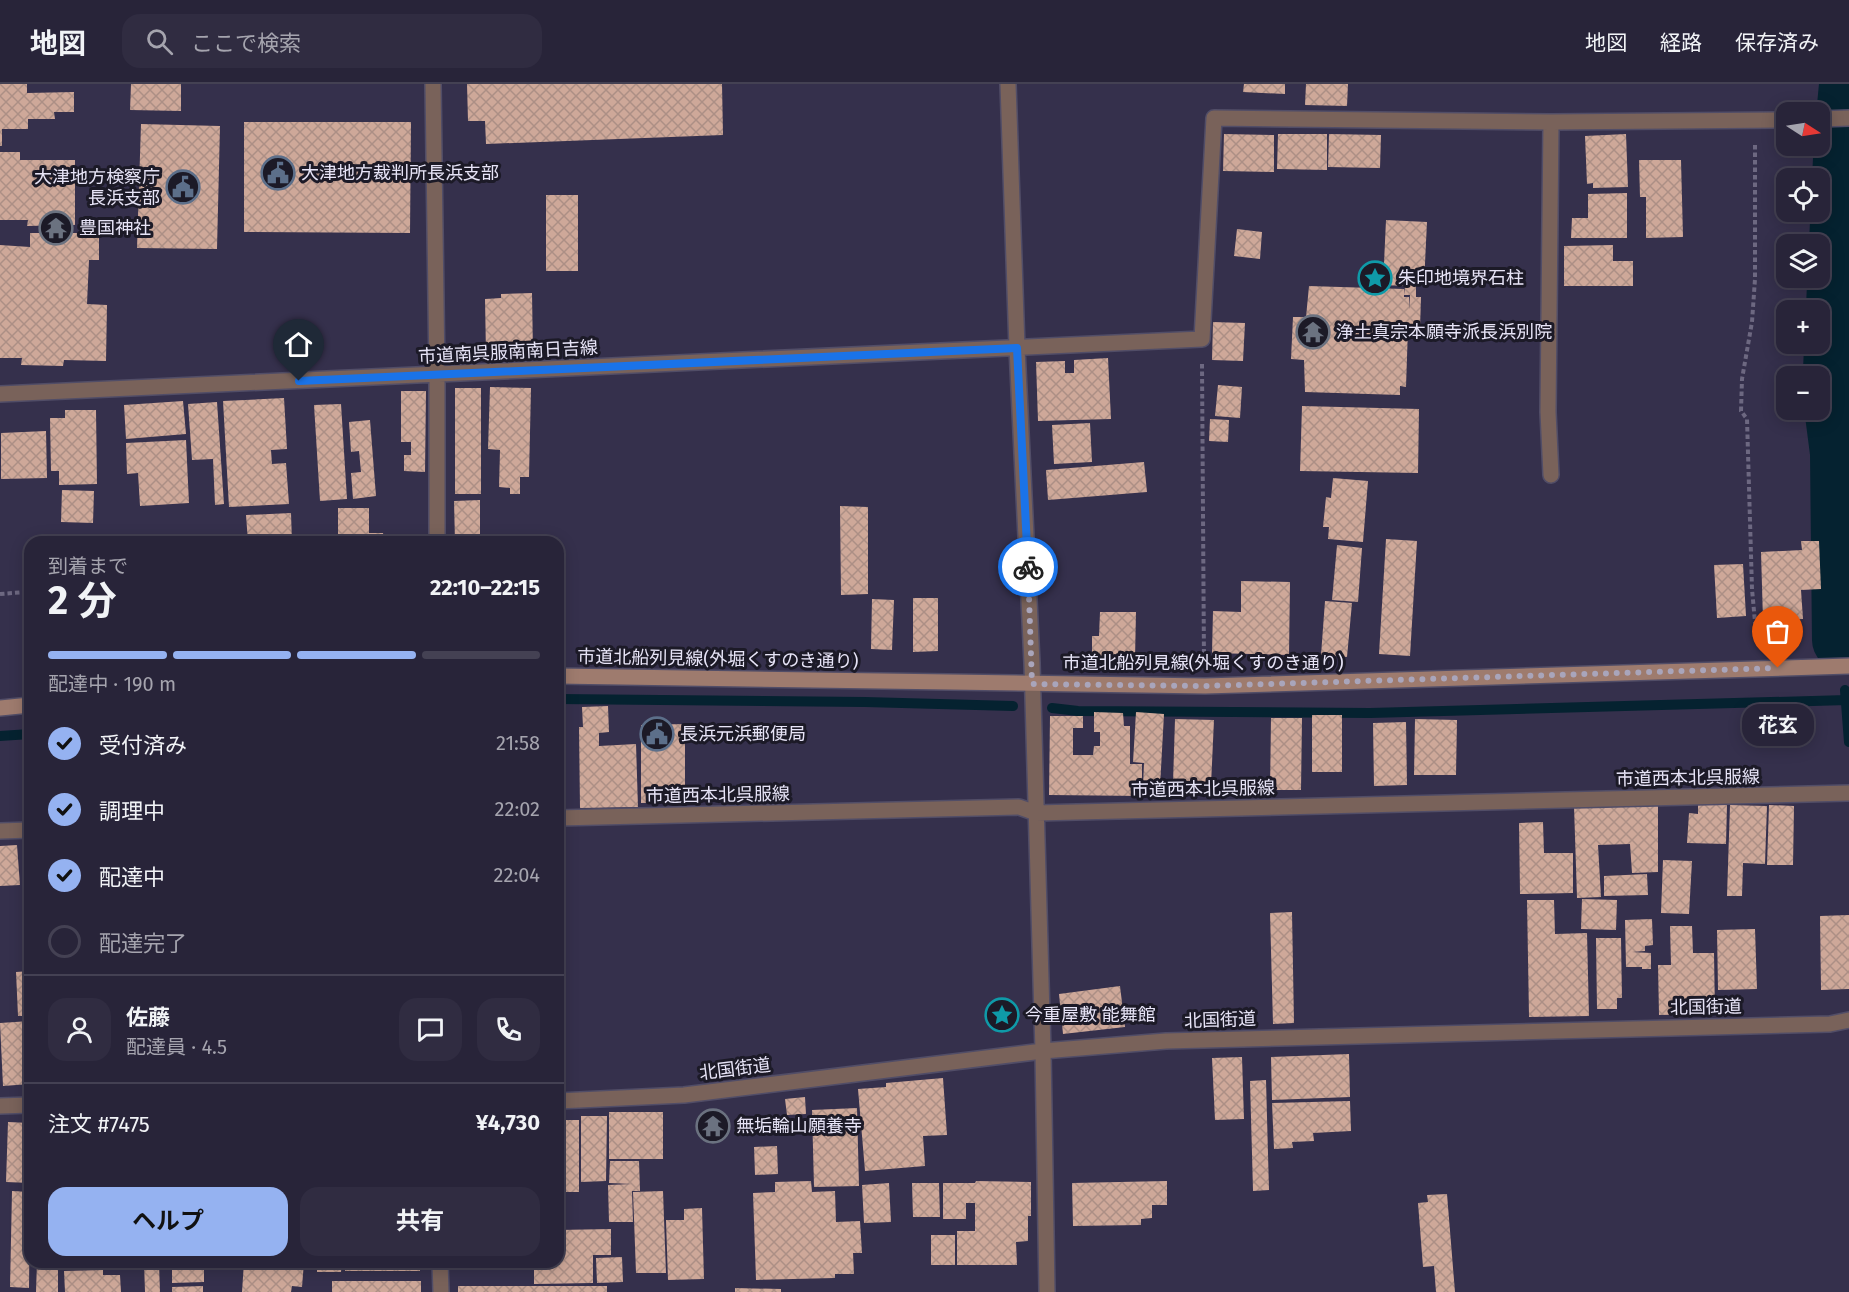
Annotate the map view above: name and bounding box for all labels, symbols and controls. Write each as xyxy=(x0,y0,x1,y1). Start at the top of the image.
search box xyxy=(122,14,542,68)
icon: search xyxy=(143,25,176,58)
text: 地図 xyxy=(30,27,86,60)
text: ここで検索 xyxy=(191,30,301,57)
text: 地図 xyxy=(1585,30,1627,56)
text: 経路 xyxy=(1660,30,1702,56)
text: 保存済み xyxy=(1735,30,1819,56)
north arrow xyxy=(1776,102,1830,156)
map controls xyxy=(1776,102,1830,420)
public building icon: 大津地方裁判所長浜支部 xyxy=(260,155,296,191)
place label: 大津地方裁判所長浜支部 xyxy=(301,162,499,184)
place label: 大津地方検察庁 長浜支部 xyxy=(34,166,160,209)
button: locate xyxy=(1776,168,1830,222)
public building icon: 大津地方検察庁 長浜支部 xyxy=(165,169,201,205)
temple icon: 豊国神社 xyxy=(38,210,74,246)
place label: 豊国神社 xyxy=(79,217,151,239)
button: layers xyxy=(1776,234,1830,288)
place icon: 朱印地境界石柱 xyxy=(1357,260,1393,296)
place label: 朱印地境界石柱 xyxy=(1398,267,1524,289)
button: + xyxy=(1776,300,1830,354)
temple icon: 浄土真宗本願寺派長浜別院 xyxy=(1295,314,1331,350)
pin xyxy=(273,319,324,381)
place label: 浄土真宗本願寺派長浜別院 xyxy=(1336,321,1552,343)
icon: home xyxy=(282,328,315,361)
street label: 市道南呉服南南日吉線 xyxy=(418,336,598,368)
button: − xyxy=(1776,366,1830,420)
courier xyxy=(998,537,1058,597)
icon: bike xyxy=(1012,551,1045,584)
text: 到着まで xyxy=(48,554,128,578)
text: 22:10–22:15 xyxy=(430,574,540,601)
text: 2 分 xyxy=(48,578,116,624)
pin xyxy=(1752,606,1803,668)
icon: bag xyxy=(1761,615,1794,648)
street label: 市道北船列見線(外堀くすのき通り) xyxy=(577,646,859,672)
street label: 市道北船列見線(外堀くすのき通り) xyxy=(1062,652,1344,674)
text: 配達中 · 190 m xyxy=(48,672,176,696)
callout: 花玄 xyxy=(1742,704,1814,746)
text: 花玄 xyxy=(1758,713,1798,737)
public building icon: 長浜元浜郵便局 xyxy=(639,716,675,752)
place label: 長浜元浜郵便局 xyxy=(680,723,806,745)
icon: check xyxy=(48,727,81,760)
text: 21:58 xyxy=(496,731,540,755)
text: 受付済み xyxy=(99,732,187,759)
street label: 市道西本北呉服線 xyxy=(1616,766,1760,790)
street label: 市道西本北呉服線 xyxy=(1131,777,1275,801)
street label: 市道西本北呉服線 xyxy=(646,783,790,807)
icon: check xyxy=(48,793,81,826)
text: 22:02 xyxy=(495,797,540,821)
text: 調理中 xyxy=(99,798,165,825)
icon: check xyxy=(48,859,81,892)
text: 22:04 xyxy=(494,863,540,887)
text: 配達中 xyxy=(99,864,165,891)
text: 配達完了 xyxy=(99,930,187,957)
street label: 北国街道 xyxy=(1670,995,1742,1019)
place icon: 今重屋敷 能舞館 xyxy=(984,997,1020,1033)
button: person xyxy=(48,998,111,1061)
button: chat xyxy=(399,998,462,1061)
button: phone xyxy=(477,998,540,1061)
text: 佐藤 xyxy=(126,1004,170,1031)
place label: 今重屋敷 能舞館 xyxy=(1025,1004,1156,1026)
street label: 北国街道 xyxy=(1184,1008,1256,1032)
text: 配達員 · 4.5 xyxy=(126,1035,227,1059)
street label: 北国街道 xyxy=(698,1054,772,1084)
temple icon: 無垢輪山願養寺 xyxy=(695,1108,731,1144)
text: ¥4,730 xyxy=(476,1109,540,1136)
text: 注文 #7475 xyxy=(48,1111,150,1138)
place label: 無垢輪山願養寺 xyxy=(736,1115,862,1137)
button: ヘルプ xyxy=(48,1187,288,1256)
button: 共有 xyxy=(300,1187,540,1256)

